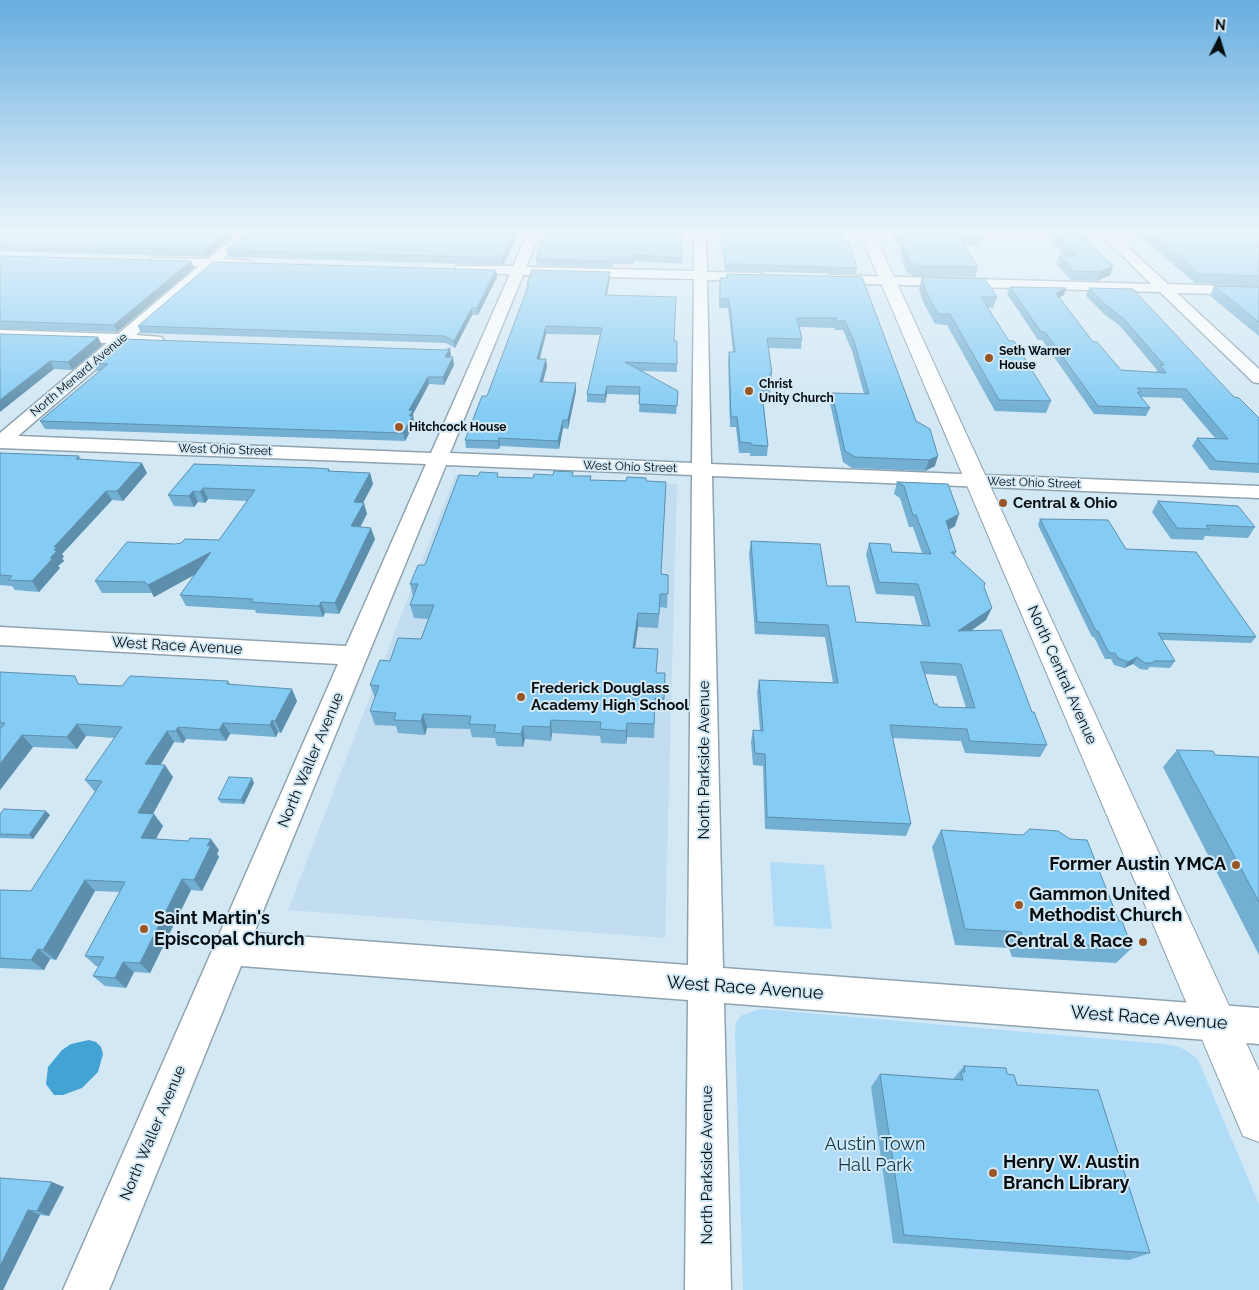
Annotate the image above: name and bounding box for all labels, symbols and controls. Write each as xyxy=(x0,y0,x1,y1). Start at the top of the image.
north arrow xyxy=(1194,15,1244,65)
text: N xyxy=(1214,17,1226,33)
street label: North Menard Avenue xyxy=(28,330,130,420)
place label: Seth Warner House xyxy=(999,344,1071,372)
marker: Seth Warner House xyxy=(983,352,995,364)
place label: Christ Unity Church xyxy=(759,377,834,405)
marker: Christ Unity Church xyxy=(743,385,755,397)
place label: Hitchcock House xyxy=(409,420,507,434)
marker: Hitchcock House xyxy=(393,421,405,433)
street label: West Ohio Street xyxy=(178,441,272,459)
street label: West Ohio Street xyxy=(583,458,677,476)
street label: West Ohio Street xyxy=(987,474,1081,492)
place label: Central & Ohio xyxy=(1013,494,1117,512)
marker: Central & Ohio xyxy=(997,497,1009,509)
street label: North Central Avenue xyxy=(1023,603,1101,747)
street label: West Race Avenue xyxy=(111,634,243,658)
place label: Frederick Douglass Academy High School xyxy=(531,679,689,714)
street label: North Parkside Avenue xyxy=(695,681,713,839)
street label: North Waller Avenue xyxy=(274,690,348,830)
marker: Frederick Douglass Academy High School xyxy=(515,691,527,703)
place label: Former Austin YMCA xyxy=(1049,854,1226,876)
marker: Former Austin YMCA xyxy=(1230,859,1242,871)
place label: Gammon United Methodist Church xyxy=(1029,884,1182,926)
marker: Gammon United Methodist Church xyxy=(1013,899,1025,911)
place label: Saint Martin's Episcopal Church xyxy=(154,908,305,951)
marker: Saint Martin's Episcopal Church xyxy=(138,923,150,935)
place label: Central & Race xyxy=(1005,931,1133,953)
marker: Central & Race xyxy=(1137,936,1149,948)
street label: West Race Avenue xyxy=(666,972,824,1004)
street label: West Race Avenue xyxy=(1070,1002,1228,1034)
street label: North Waller Avenue xyxy=(116,1063,190,1203)
street label: North Parkside Avenue xyxy=(698,1086,716,1244)
park label: Austin Town Hall Park xyxy=(825,1134,925,1176)
place label: Henry W. Austin Branch Library xyxy=(1003,1152,1140,1194)
marker: Henry W. Austin Branch Library xyxy=(987,1167,999,1179)

